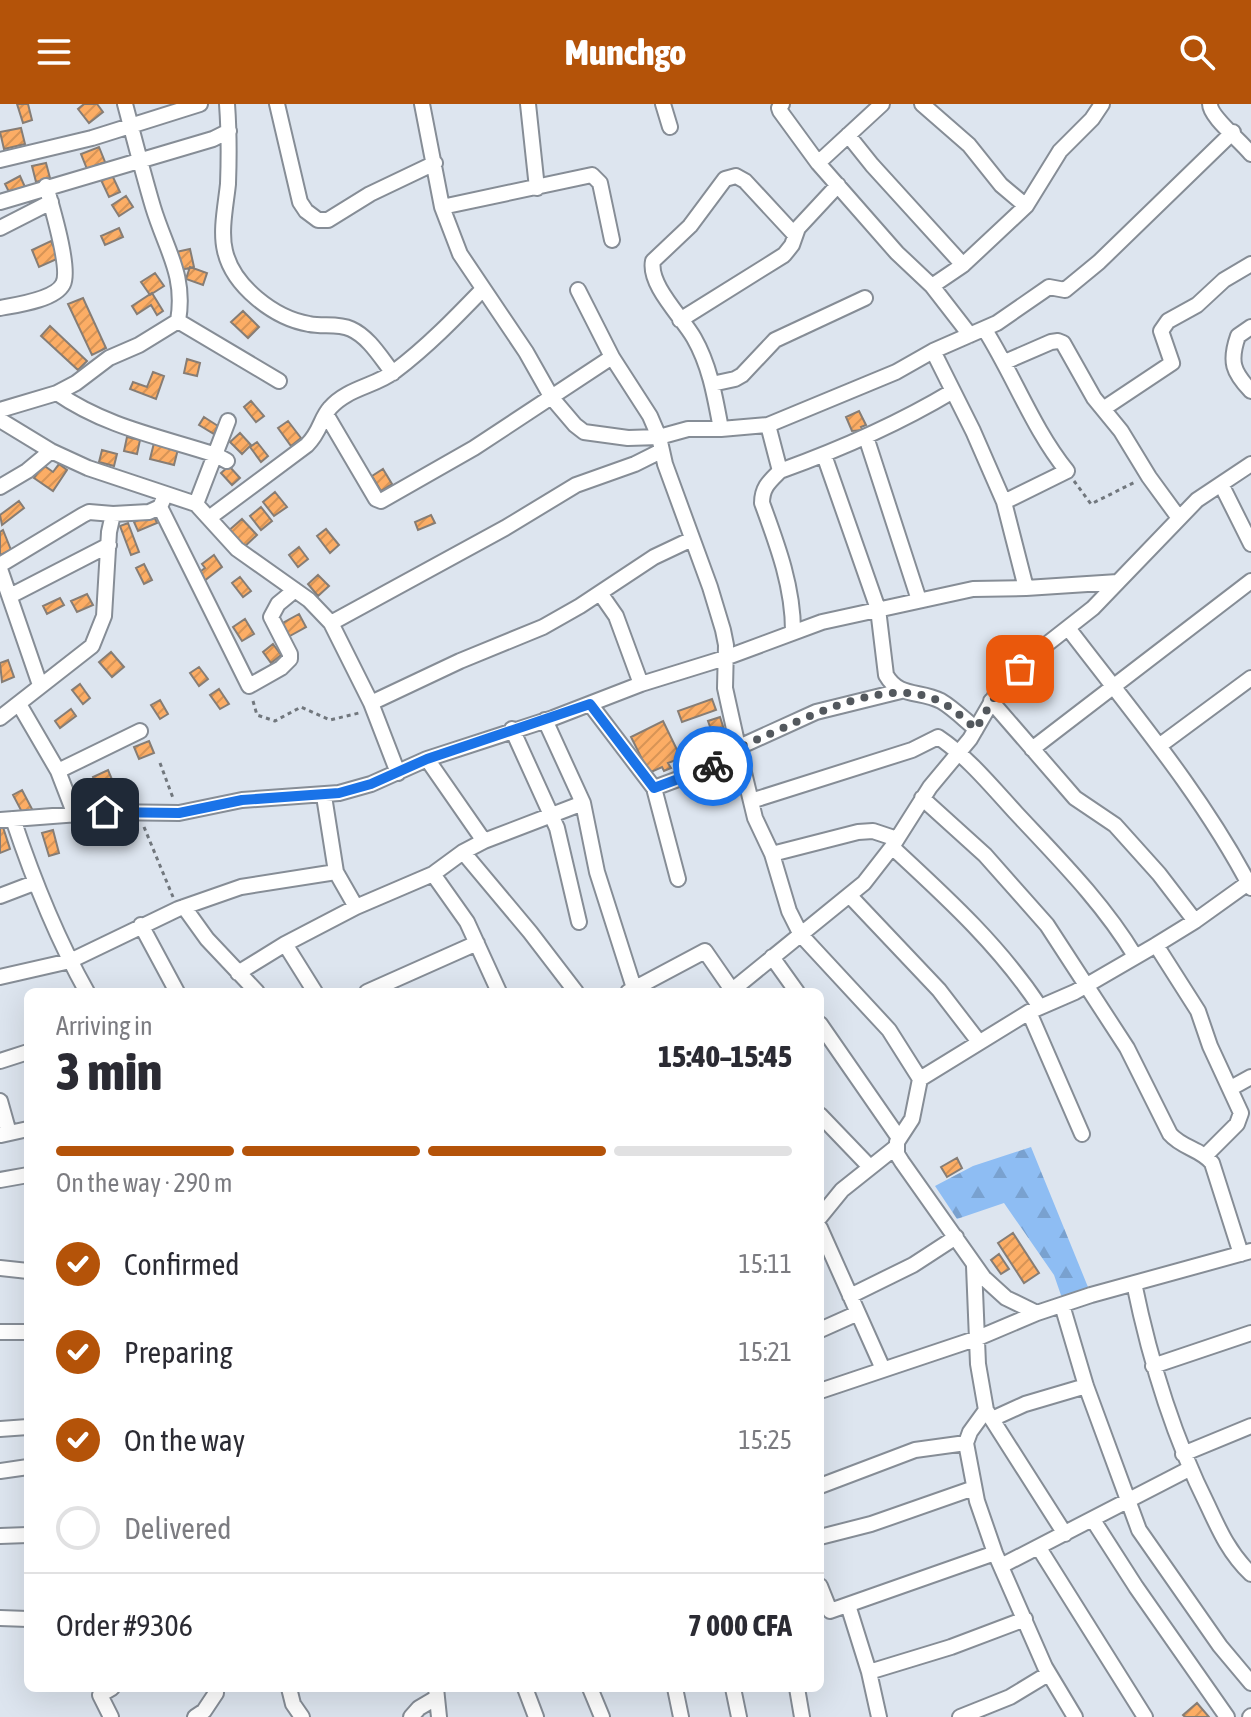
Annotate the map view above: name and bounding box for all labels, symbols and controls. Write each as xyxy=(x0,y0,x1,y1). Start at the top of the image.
icon: menu xyxy=(32,30,76,74)
icon: search xyxy=(1175,30,1219,74)
text: Munchgo xyxy=(565,31,686,73)
pin xyxy=(986,635,1054,703)
icon: bag xyxy=(998,647,1042,691)
courier xyxy=(673,726,753,806)
icon: bike xyxy=(691,744,735,788)
pin xyxy=(71,778,139,846)
icon: home xyxy=(83,790,127,834)
text: Arriving in xyxy=(56,1011,153,1041)
text: 15:40–15:45 xyxy=(658,1039,792,1073)
text: 3 min xyxy=(56,1041,162,1101)
text: On the way · 290 m xyxy=(56,1168,233,1198)
icon: check xyxy=(56,1242,100,1286)
text: Confirmed xyxy=(124,1247,239,1281)
text: 15:11 xyxy=(738,1249,792,1279)
icon: check xyxy=(56,1330,100,1374)
text: Preparing xyxy=(124,1335,233,1369)
text: 15:21 xyxy=(738,1337,792,1367)
icon: check xyxy=(56,1418,100,1462)
text: On the way xyxy=(124,1423,245,1457)
text: 15:25 xyxy=(738,1425,792,1455)
text: Delivered xyxy=(124,1511,232,1545)
text: Order #9306 xyxy=(56,1608,193,1642)
text: 7 000 CFA xyxy=(688,1608,792,1642)

